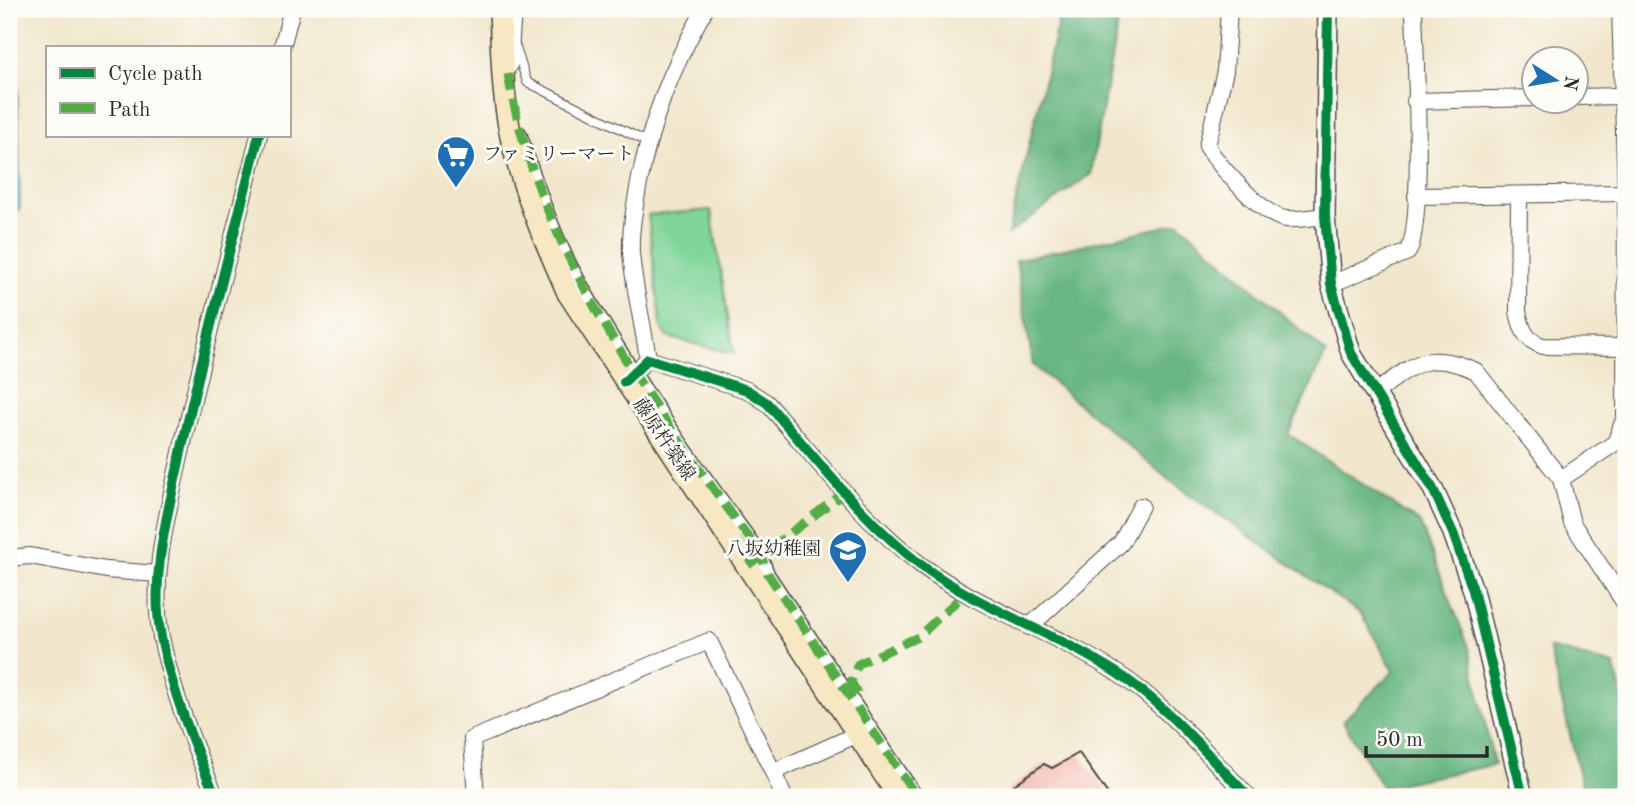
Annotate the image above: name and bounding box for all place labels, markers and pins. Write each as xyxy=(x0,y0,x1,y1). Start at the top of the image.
supermarket icon: ファミリーマート xyxy=(435,134,477,189)
place label: ファミリーマート xyxy=(483,145,635,165)
school or university icon: 八坂幼稚園 xyxy=(827,529,869,584)
place label: 八坂幼稚園 xyxy=(726,539,821,560)

